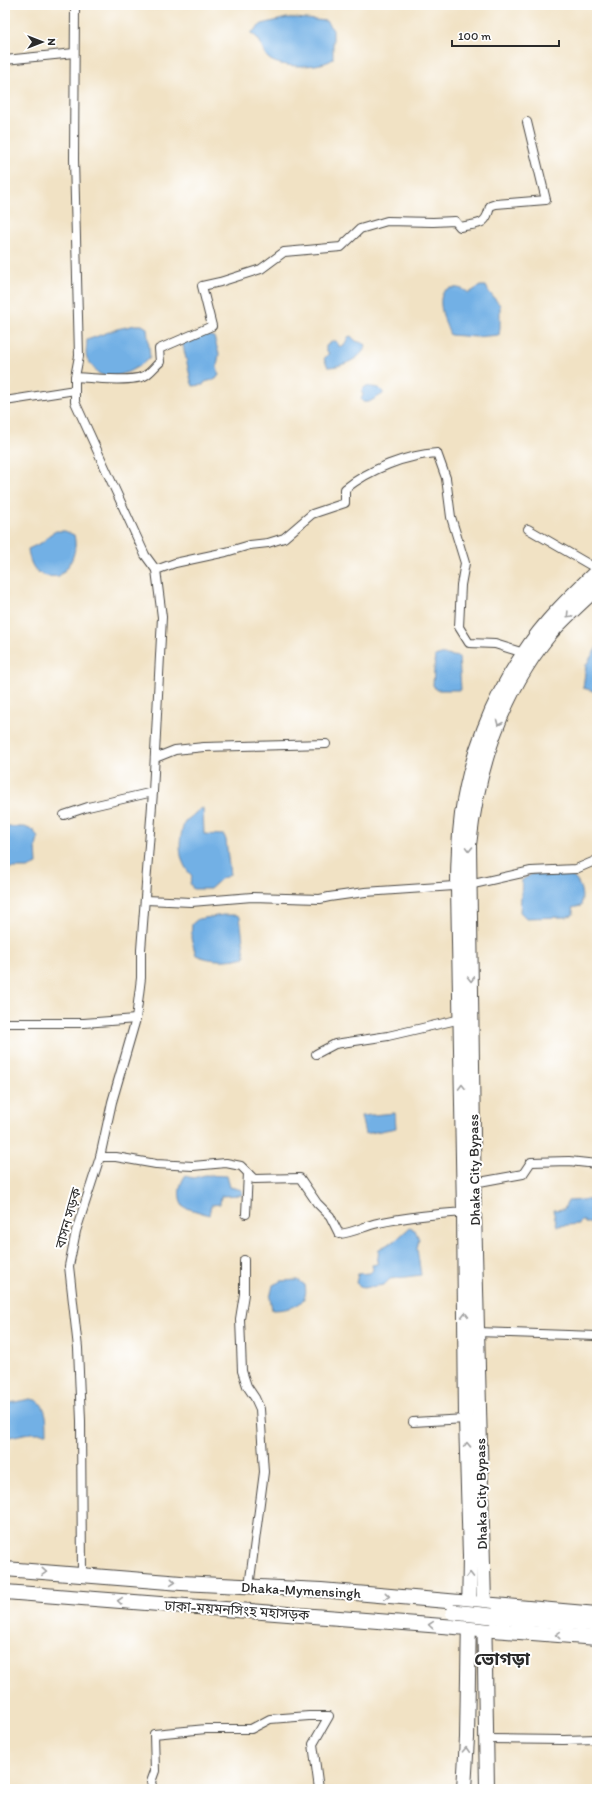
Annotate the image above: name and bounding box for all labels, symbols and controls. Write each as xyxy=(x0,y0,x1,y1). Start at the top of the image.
north arrow xyxy=(22,22,62,62)
scale bar xyxy=(452,22,559,48)
text: 100 m xyxy=(458,29,491,43)
text: N xyxy=(45,38,58,46)
one-way arrow xyxy=(566,610,573,618)
one-way arrow xyxy=(496,719,504,727)
one-way arrow xyxy=(465,846,474,852)
one-way arrow xyxy=(466,976,475,982)
one-way arrow xyxy=(458,1084,466,1090)
street label: Dhaka City Bypass xyxy=(465,1114,484,1226)
street label: বাসন সড়ক xyxy=(51,1185,85,1251)
one-way arrow xyxy=(461,1312,469,1318)
street label: Dhaka City Bypass xyxy=(472,1438,491,1550)
one-way arrow xyxy=(462,1442,471,1448)
one-way arrow xyxy=(41,1567,47,1576)
one-way arrow xyxy=(466,1572,474,1578)
one-way arrow xyxy=(170,1578,177,1587)
street label: Dhaka-Mymensingh xyxy=(241,1579,362,1602)
one-way arrow xyxy=(384,1591,390,1600)
one-way arrow xyxy=(117,1597,123,1606)
street label: ঢাকা-ময়মনসিংহ মহাসড়ক xyxy=(163,1597,311,1624)
one-way arrow xyxy=(428,1621,434,1630)
one-way arrow xyxy=(555,1631,561,1640)
district label: ভোগড়া xyxy=(474,1648,531,1670)
one-way arrow xyxy=(462,1747,471,1753)

